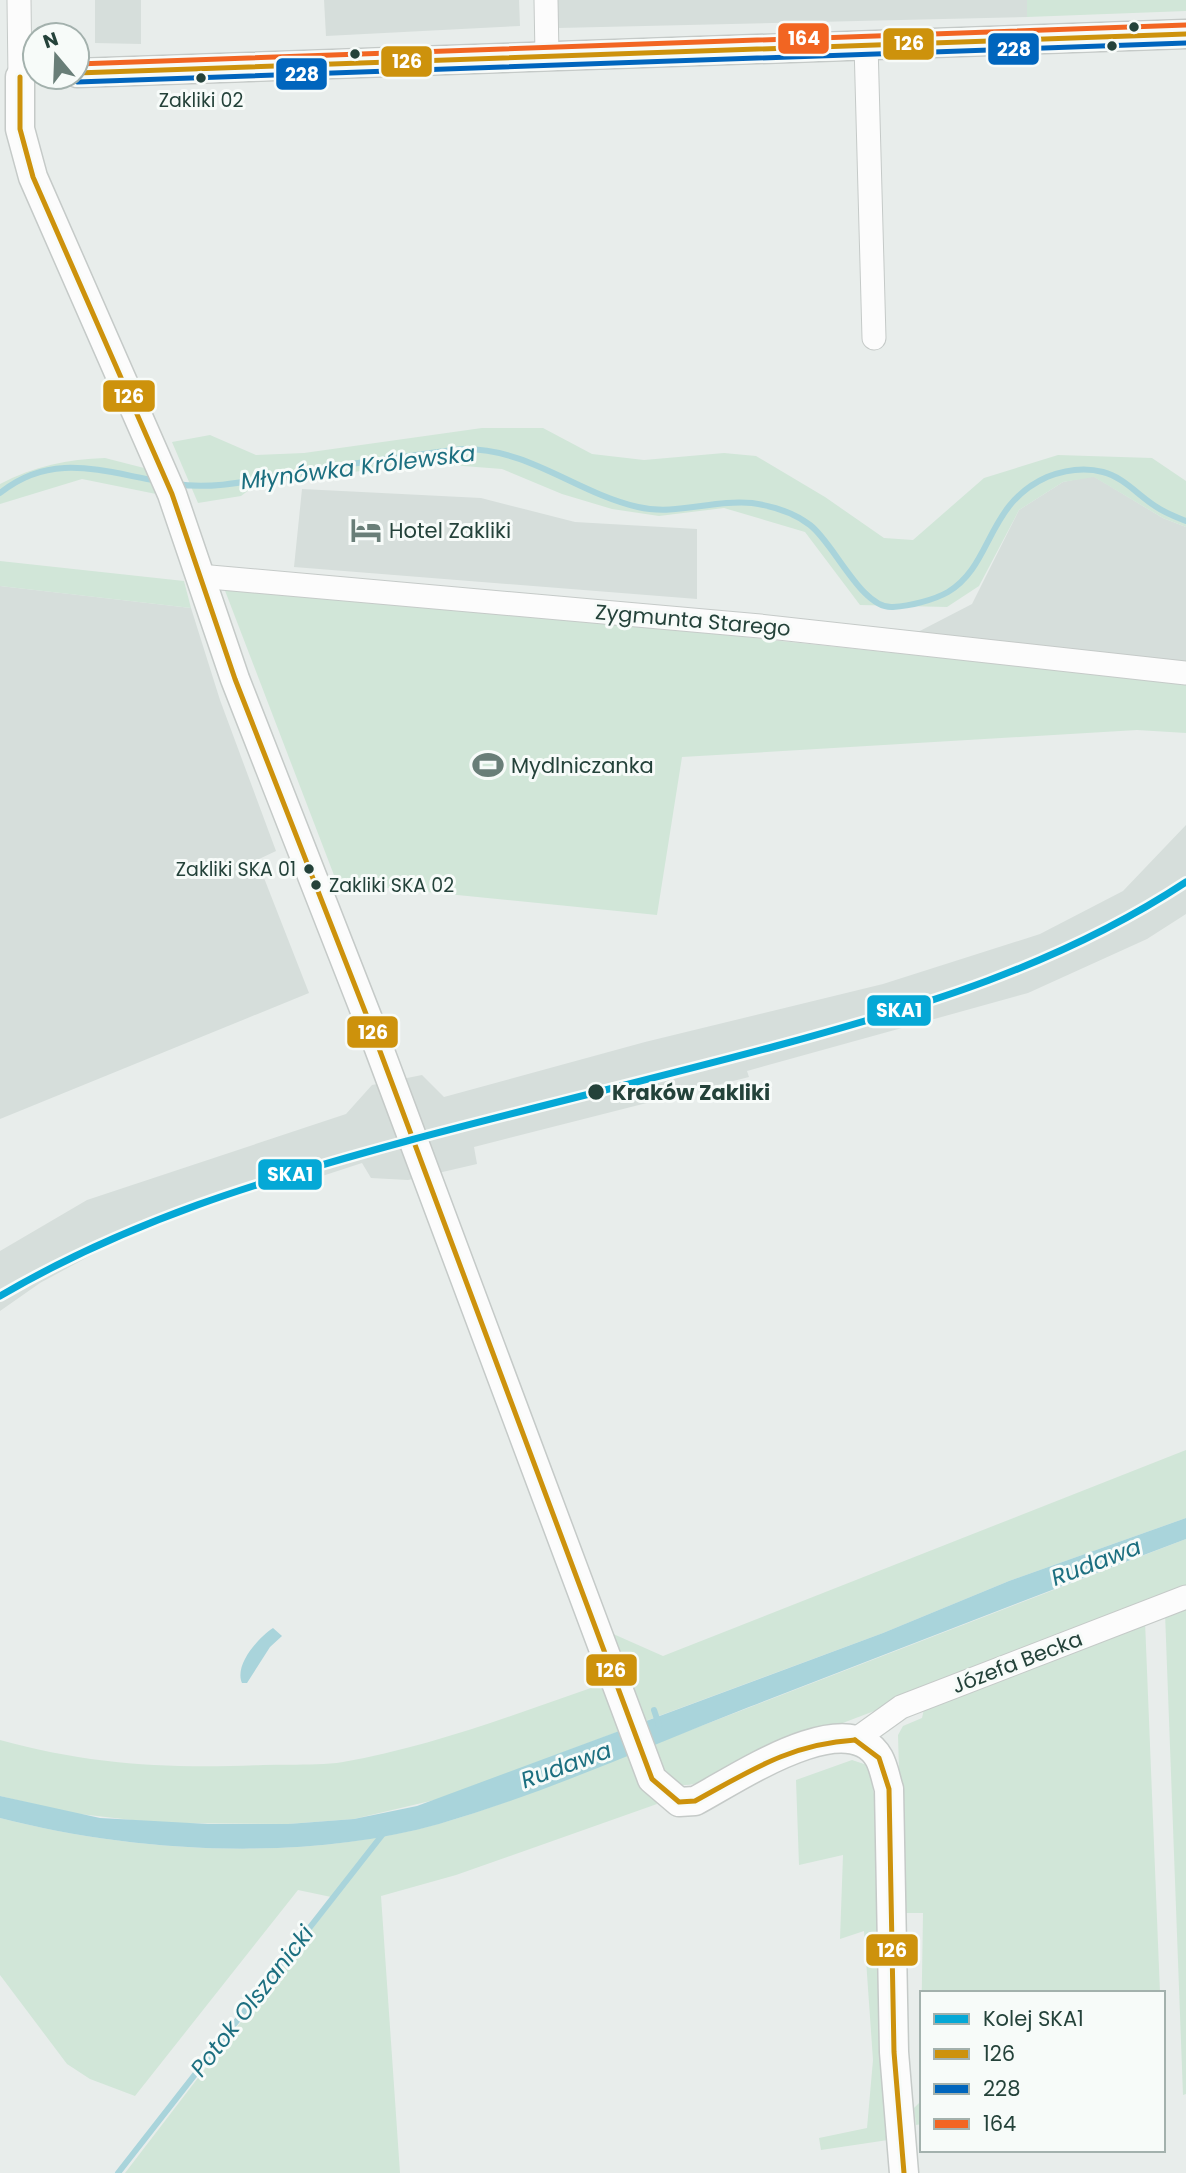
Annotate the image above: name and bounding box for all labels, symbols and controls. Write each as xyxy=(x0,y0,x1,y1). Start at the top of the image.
unlabelled marker xyxy=(1127,20,1141,34)
north arrow xyxy=(21,21,91,91)
line badge: 164 xyxy=(777,22,830,55)
text: N xyxy=(39,25,62,55)
text: 164 xyxy=(788,25,820,52)
line badge: 126 xyxy=(882,27,935,61)
text: 126 xyxy=(894,30,924,57)
line badge: 228 xyxy=(987,32,1040,66)
text: 228 xyxy=(997,36,1031,63)
unlabelled marker xyxy=(1105,39,1119,53)
line badge: 126 xyxy=(380,45,433,78)
unlabelled marker xyxy=(348,47,362,61)
text: 126 xyxy=(392,48,422,75)
line badge: 228 xyxy=(275,57,328,91)
text: 228 xyxy=(285,61,319,88)
marker: Zakliki 02 xyxy=(194,71,208,85)
place label: Zakliki 02 xyxy=(159,87,243,114)
line badge: 126 xyxy=(102,379,156,413)
text: 126 xyxy=(114,383,144,410)
water label: Młynówka Królewska xyxy=(239,437,477,497)
hotel icon: Hotel Zakliki xyxy=(349,513,383,547)
place label: Hotel Zakliki xyxy=(389,516,511,545)
street label: Zygmunta Starego xyxy=(594,597,792,643)
sports icon: Mydlniczanka xyxy=(471,748,505,782)
place label: Mydlniczanka xyxy=(511,751,654,780)
place label: Zakliki SKA 01 xyxy=(176,856,296,883)
marker: Zakliki SKA 01 xyxy=(302,862,316,876)
place label: Zakliki SKA 02 xyxy=(329,872,454,899)
marker: Zakliki SKA 02 xyxy=(309,878,323,892)
line badge: SKA1 xyxy=(866,994,932,1027)
text: SKA1 xyxy=(876,997,922,1024)
line badge: 126 xyxy=(346,1015,399,1049)
text: 126 xyxy=(358,1019,388,1046)
place label: Kraków Zakliki xyxy=(612,1078,770,1107)
marker: Kraków Zakliki xyxy=(586,1082,606,1102)
line badge: SKA1 xyxy=(257,1158,323,1191)
text: SKA1 xyxy=(267,1161,313,1188)
water label: Rudawa xyxy=(1046,1530,1146,1594)
street label: Józefa Becka xyxy=(948,1624,1086,1700)
line badge: 126 xyxy=(585,1653,638,1687)
text: 126 xyxy=(596,1657,626,1684)
water label: Rudawa xyxy=(516,1734,616,1796)
water label: Potok Olszanicki xyxy=(183,1919,321,2083)
line badge: 126 xyxy=(865,1933,919,1967)
text: 126 xyxy=(877,1937,907,1964)
legend xyxy=(920,1991,1165,2152)
text: Kolej SKA1 xyxy=(983,2004,1084,2033)
text: 126 xyxy=(983,2039,1015,2068)
text: 228 xyxy=(983,2074,1020,2103)
text: 164 xyxy=(983,2109,1016,2138)

